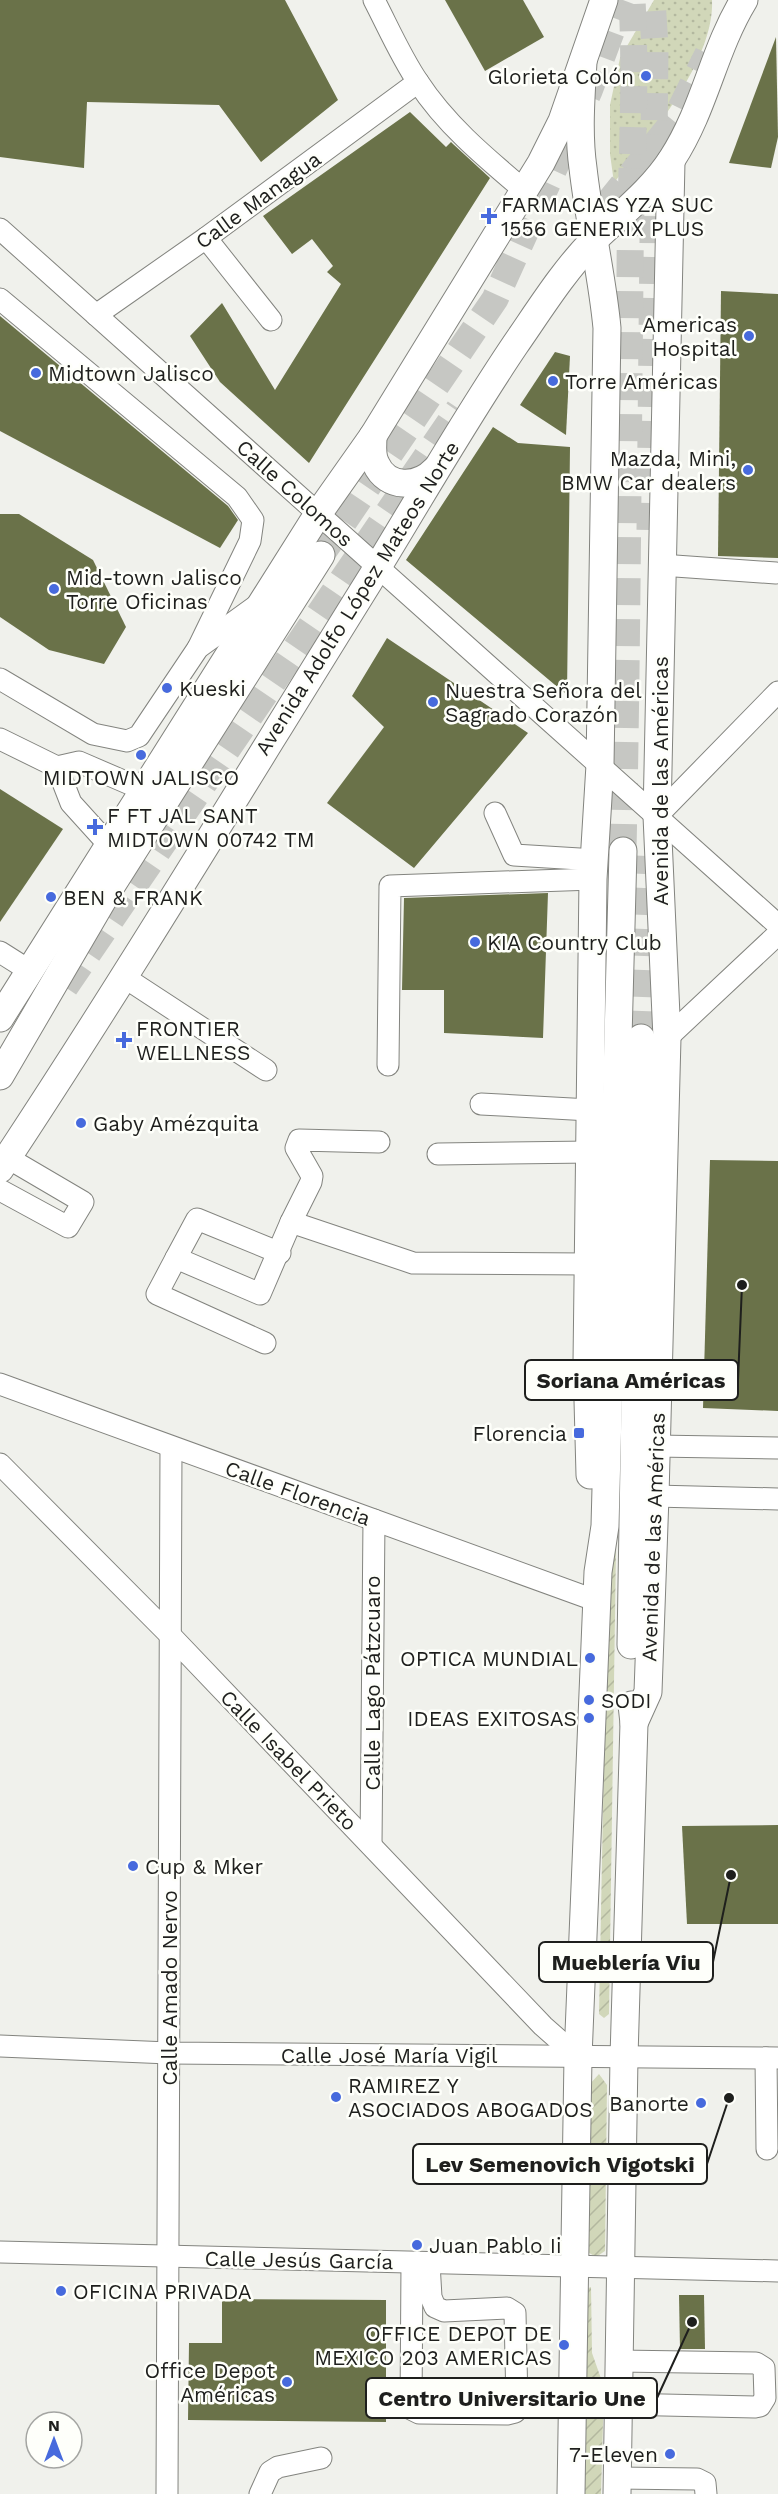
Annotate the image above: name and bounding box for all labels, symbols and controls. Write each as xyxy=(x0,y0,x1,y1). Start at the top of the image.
place label: Glorieta Colón xyxy=(487,64,634,89)
marker: Glorieta Colón xyxy=(639,69,653,83)
street label: Calle Managua xyxy=(190,146,326,254)
place label: FARMACIAS YZA SUC 1556 GENERIX PLUS xyxy=(501,192,714,241)
marker: FARMACIAS YZA SUC 1556 GENERIX PLUS xyxy=(482,209,496,223)
place label: Americas Hospital xyxy=(642,312,738,361)
marker: Americas Hospital xyxy=(742,329,756,343)
place label: Midtown Jalisco xyxy=(48,361,214,386)
marker: Midtown Jalisco xyxy=(29,366,43,380)
place label: Torre Américas xyxy=(565,369,718,394)
marker: Torre Américas xyxy=(546,374,560,388)
street label: Calle Colomos xyxy=(232,434,358,552)
street label: Avenida Adolfo López Mateos Norte xyxy=(250,436,464,760)
place label: Mazda, Mini, BMW Car dealers xyxy=(561,446,736,495)
marker: Mazda, Mini, BMW Car dealers xyxy=(741,463,755,477)
place label: Mid-town Jalisco Torre Oficinas xyxy=(66,565,242,614)
marker: Mid-town Jalisco Torre Oficinas xyxy=(47,582,61,596)
street label: Avenida de las Américas xyxy=(648,656,673,906)
place label: Kueski xyxy=(179,676,246,701)
place label: Nuestra Señora del Sagrado Corazón xyxy=(445,678,642,727)
marker: Kueski xyxy=(160,681,174,695)
marker: Nuestra Señora del Sagrado Corazón xyxy=(426,695,440,709)
marker: MIDTOWN JALISCO xyxy=(134,748,148,762)
place label: MIDTOWN JALISCO xyxy=(43,765,239,790)
place label: F FT JAL SANT MIDTOWN 00742 TM xyxy=(107,803,315,852)
marker: F FT JAL SANT MIDTOWN 00742 TM xyxy=(88,820,102,834)
place label: BEN & FRANK xyxy=(63,885,203,910)
marker: BEN & FRANK xyxy=(44,890,58,904)
place label: KIA Country Club xyxy=(487,930,662,955)
marker: KIA Country Club xyxy=(468,935,482,949)
place label: FRONTIER WELLNESS xyxy=(136,1016,250,1065)
marker: FRONTIER WELLNESS xyxy=(117,1033,131,1047)
place label: Gaby Amézquita xyxy=(93,1111,259,1136)
marker: Gaby Amézquita xyxy=(74,1116,88,1130)
callout: Soriana Américas xyxy=(525,1360,738,1400)
text: Soriana Américas xyxy=(536,1368,726,1393)
street label: Avenida de las Américas xyxy=(636,1412,670,1662)
place label: Florencia xyxy=(473,1421,567,1446)
marker: Florencia xyxy=(572,1426,586,1440)
street label: Calle Florencia xyxy=(222,1455,374,1531)
street label: Calle Lago Pátzcuaro xyxy=(360,1575,385,1791)
place label: OPTICA MUNDIAL xyxy=(400,1646,578,1671)
marker: OPTICA MUNDIAL xyxy=(583,1651,597,1665)
street label: Calle Isabel Prieto xyxy=(216,1685,362,1835)
place label: SODI xyxy=(601,1688,652,1713)
marker: SODI xyxy=(582,1693,596,1707)
place label: IDEAS EXITOSAS xyxy=(407,1706,577,1731)
marker: IDEAS EXITOSAS xyxy=(582,1711,596,1725)
place label: Cup & Mker xyxy=(145,1854,263,1879)
marker: Cup & Mker xyxy=(126,1859,140,1873)
street label: Calle Amado Nervo xyxy=(157,1890,182,2086)
callout: Mueblería Viu xyxy=(539,1942,713,1982)
text: Mueblería Viu xyxy=(551,1950,701,1975)
street label: Calle José María Vigil xyxy=(281,2043,498,2068)
place label: RAMIREZ Y ASOCIADOS ABOGADOS xyxy=(348,2073,593,2122)
marker: RAMIREZ Y ASOCIADOS ABOGADOS xyxy=(329,2090,343,2104)
place label: Banorte xyxy=(609,2091,689,2116)
marker: Banorte xyxy=(694,2096,708,2110)
callout: Lev Semenovich Vigotski xyxy=(413,2144,707,2184)
text: Lev Semenovich Vigotski xyxy=(425,2152,695,2177)
place label: Juan Pablo Ii xyxy=(429,2233,562,2258)
marker: Juan Pablo Ii xyxy=(410,2238,424,2252)
street label: Calle Jesús García xyxy=(205,2246,394,2274)
place label: OFICINA PRIVADA xyxy=(73,2279,252,2304)
marker: OFICINA PRIVADA xyxy=(54,2284,68,2298)
place label: OFFICE DEPOT DE MEXICO 203 AMERICAS xyxy=(314,2321,552,2370)
marker: OFFICE DEPOT DE MEXICO 203 AMERICAS xyxy=(557,2338,571,2352)
place label: Office Depot Américas xyxy=(145,2358,275,2407)
marker: Office Depot Américas xyxy=(280,2375,294,2389)
callout: Centro Universitario Une xyxy=(366,2378,657,2418)
text: Centro Universitario Une xyxy=(378,2386,646,2411)
north arrow xyxy=(24,2410,84,2470)
text: N xyxy=(48,2416,60,2435)
place label: 7-Eleven xyxy=(569,2442,658,2467)
marker: 7-Eleven xyxy=(663,2447,677,2461)

